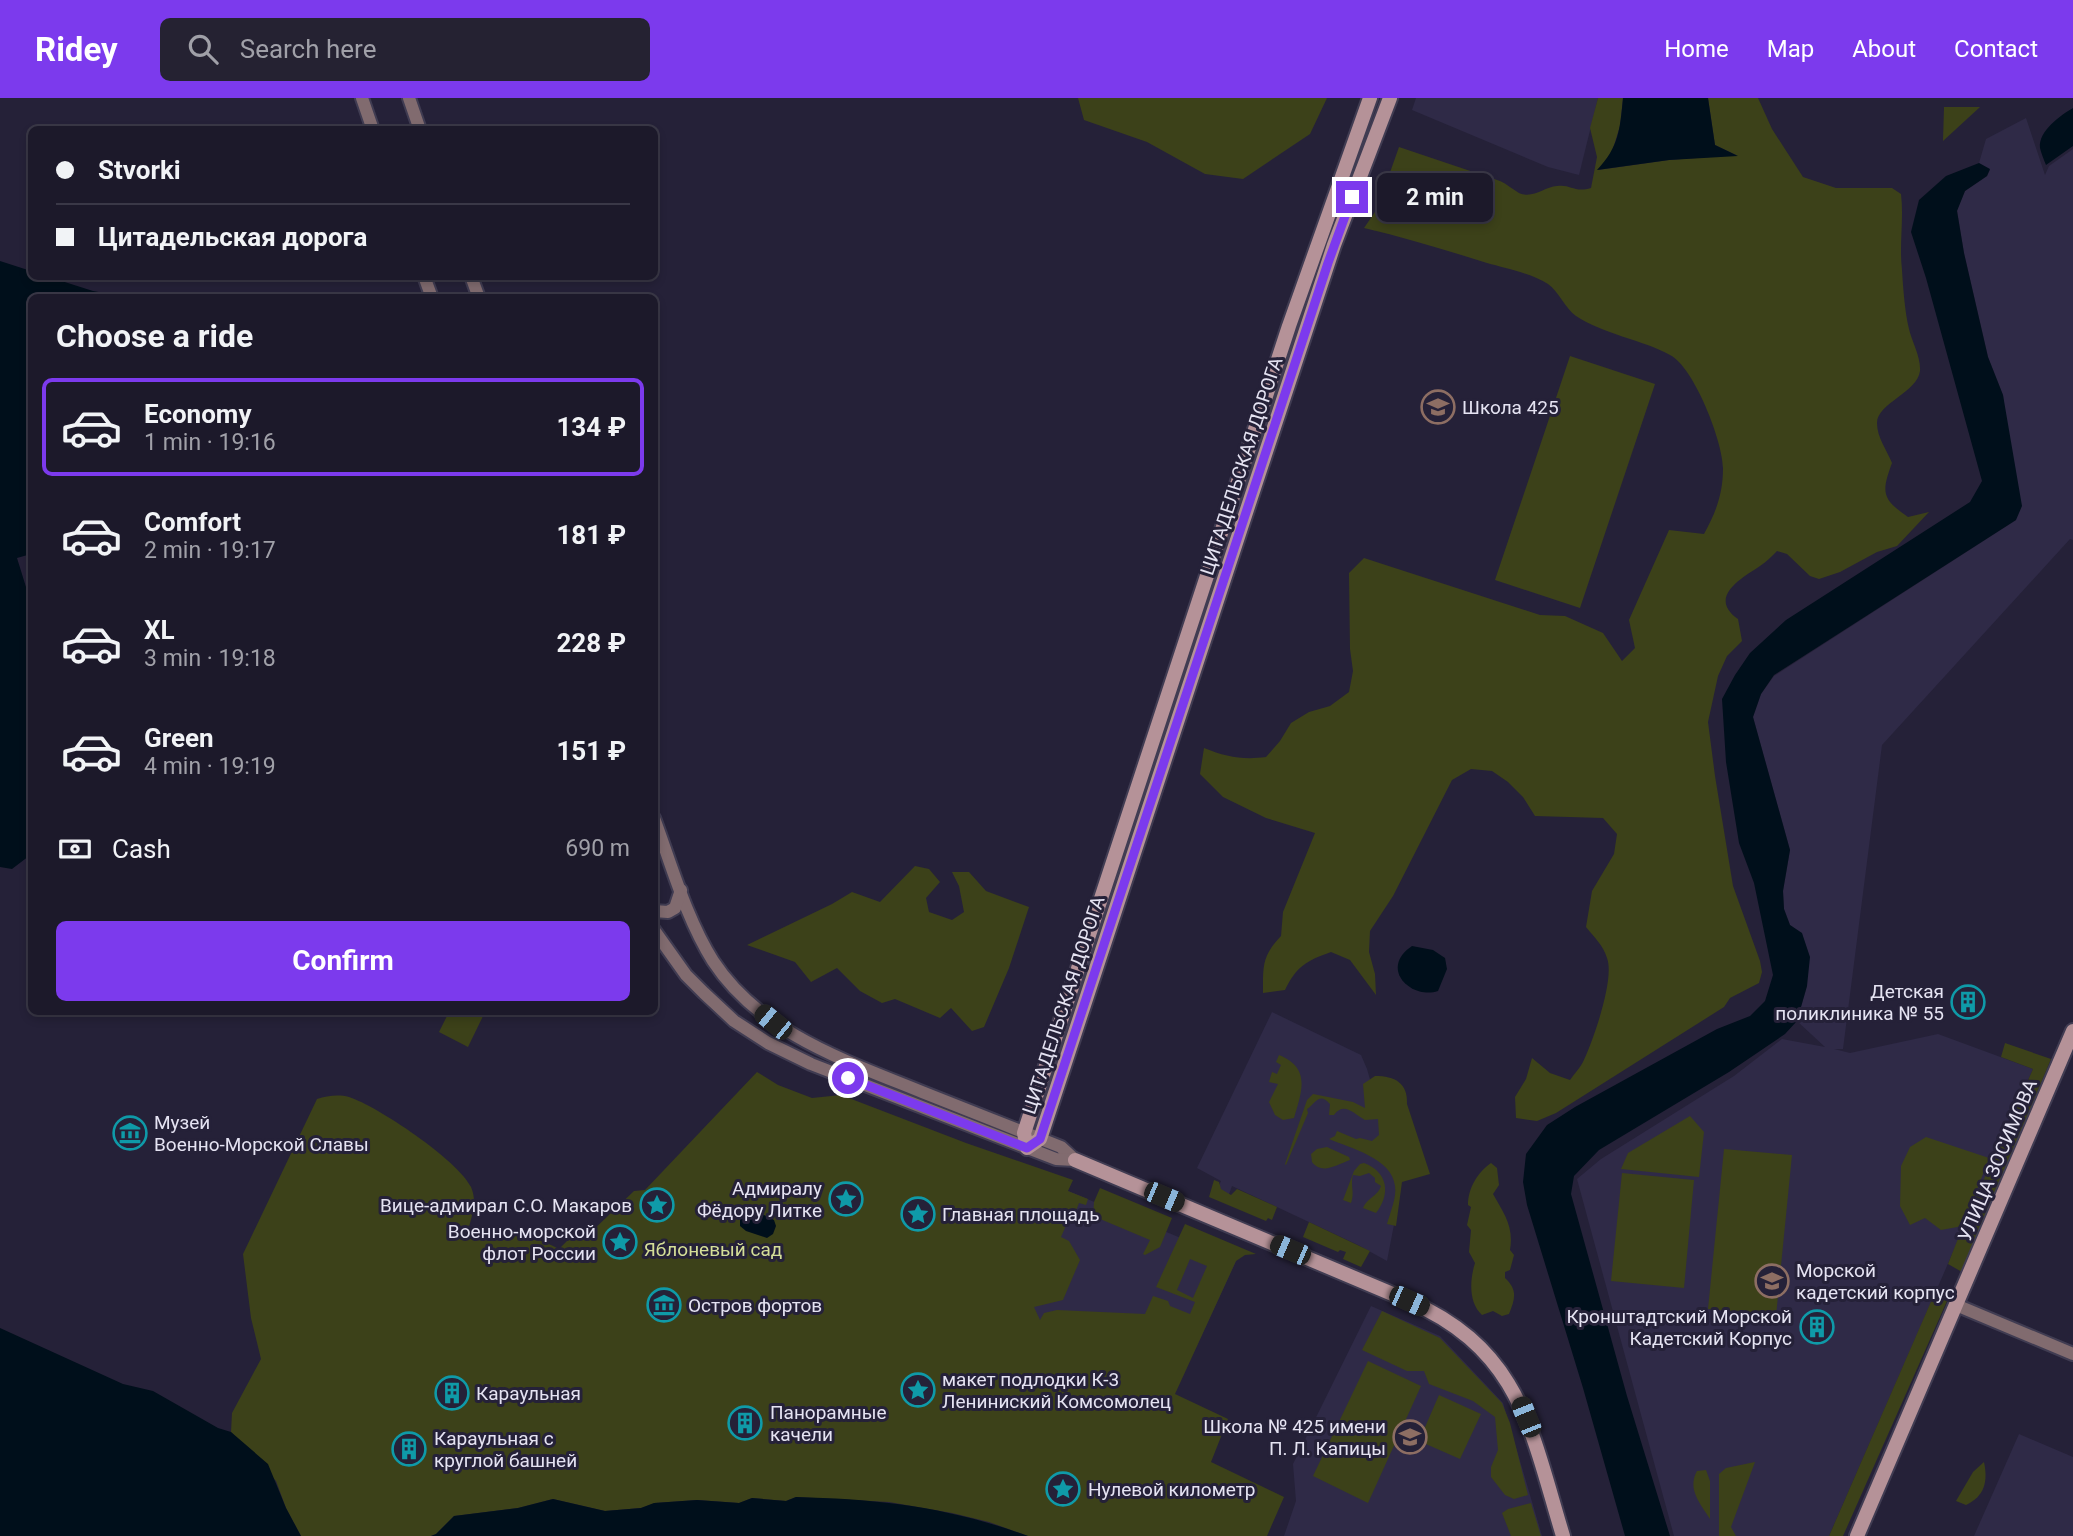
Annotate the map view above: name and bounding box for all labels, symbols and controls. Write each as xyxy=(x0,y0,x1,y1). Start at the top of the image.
search box xyxy=(160,18,650,81)
text: Ridey xyxy=(35,30,118,69)
icon: search xyxy=(184,30,222,68)
text: Search here xyxy=(240,34,376,64)
text: Home xyxy=(1664,35,1729,63)
text: Map xyxy=(1767,35,1814,63)
text: About xyxy=(1852,35,1916,63)
text: Contact xyxy=(1954,35,2038,63)
text: Stvorki xyxy=(98,155,181,185)
callout: 2 min xyxy=(1376,172,1492,222)
route end xyxy=(1336,181,1368,213)
text: 2 min xyxy=(1406,184,1464,211)
text: Цитадельская дорога xyxy=(98,222,367,252)
text: Choose a ride xyxy=(56,317,253,355)
street label: ЦИТАДЕЛЬСКАЯ ДОРОГА xyxy=(1195,354,1288,578)
school or university icon: Школа 425 xyxy=(1419,388,1457,426)
icon: car xyxy=(60,396,123,459)
place label: Школа 425 xyxy=(1462,396,1559,419)
text: Economy xyxy=(144,399,251,429)
text: 134 ₽ xyxy=(556,412,626,442)
text: 1 min · 19:16 xyxy=(144,429,276,456)
icon: car xyxy=(60,504,123,567)
text: Comfort xyxy=(144,507,241,537)
text: 181 ₽ xyxy=(556,520,626,550)
text: 2 min · 19:17 xyxy=(144,537,276,564)
icon: car xyxy=(60,612,123,675)
text: XL xyxy=(144,615,175,645)
text: 228 ₽ xyxy=(556,628,626,658)
text: 3 min · 19:18 xyxy=(144,645,276,672)
icon: car xyxy=(60,720,123,783)
text: Green xyxy=(144,723,214,753)
text: 151 ₽ xyxy=(556,736,626,766)
text: 4 min · 19:19 xyxy=(144,753,276,780)
icon: cash xyxy=(56,830,94,868)
text: Cash xyxy=(112,834,171,864)
text: 690 m xyxy=(565,835,630,862)
street label: ЦИТАДЕЛЬСКАЯ ДОРОГА xyxy=(1017,893,1110,1117)
button: Confirm xyxy=(56,921,630,1001)
place label: Детская поликлиника № 55 xyxy=(1775,980,1944,1025)
building icon: Детская поликлиника № 55 xyxy=(1949,983,1987,1021)
car xyxy=(751,1001,796,1043)
route start xyxy=(832,1062,864,1094)
street label: УЛИЦА ЗОСИМОВА xyxy=(1953,1075,2042,1245)
place label: Музей Военно-Морской Славы xyxy=(154,1111,369,1156)
museum icon: Музей Военно-Морской Славы xyxy=(111,1114,149,1152)
place label: Адмиралу Фёдору Литке xyxy=(697,1177,822,1222)
car xyxy=(1141,1179,1188,1215)
place icon: Адмиралу Фёдору Литке xyxy=(827,1180,865,1218)
place icon: Вице-адмирал С.О. Макаров xyxy=(638,1186,676,1224)
place label: Вице-адмирал С.О. Макаров xyxy=(380,1194,632,1217)
place icon: Главная площадь xyxy=(899,1195,937,1233)
place label: Главная площадь xyxy=(942,1203,1100,1226)
place label: Военно-морской флот России xyxy=(448,1220,596,1265)
place icon: Военно-морской флот России xyxy=(601,1223,639,1261)
car xyxy=(1267,1232,1314,1268)
park label: Яблоневый сад xyxy=(644,1238,782,1261)
place label: Морской кадетский корпус xyxy=(1796,1259,1955,1304)
school or university icon: Морской кадетский корпус xyxy=(1753,1262,1791,1300)
car xyxy=(1386,1283,1433,1319)
museum icon: Остров фортов xyxy=(645,1286,683,1324)
place label: Остров фортов xyxy=(688,1294,822,1317)
place label: Кронштадтский Морской Кадетский Корпус xyxy=(1566,1305,1792,1350)
building icon: Кронштадтский Морской Кадетский Корпус xyxy=(1798,1308,1836,1346)
place label: макет подлодки К-3 Лениниский Комсомолец xyxy=(942,1368,1171,1413)
place icon: макет подлодки К-3 Лениниский Комсомолец xyxy=(899,1371,937,1409)
building icon: Караульная xyxy=(433,1374,471,1412)
place label: Караульная xyxy=(476,1382,581,1405)
car xyxy=(1509,1394,1544,1440)
place label: Панорамные качели xyxy=(770,1401,887,1446)
building icon: Панорамные качели xyxy=(726,1404,764,1442)
place label: Школа № 425 имени П. Л. Капицы xyxy=(1203,1415,1386,1460)
school or university icon: Школа № 425 имени П. Л. Капицы xyxy=(1391,1418,1429,1456)
place label: Караульная с круглой башней xyxy=(434,1427,577,1472)
building icon: Караульная с круглой башней xyxy=(390,1430,428,1468)
place icon: Нулевой километр xyxy=(1044,1470,1082,1508)
place label: Нулевой километр xyxy=(1088,1478,1256,1501)

